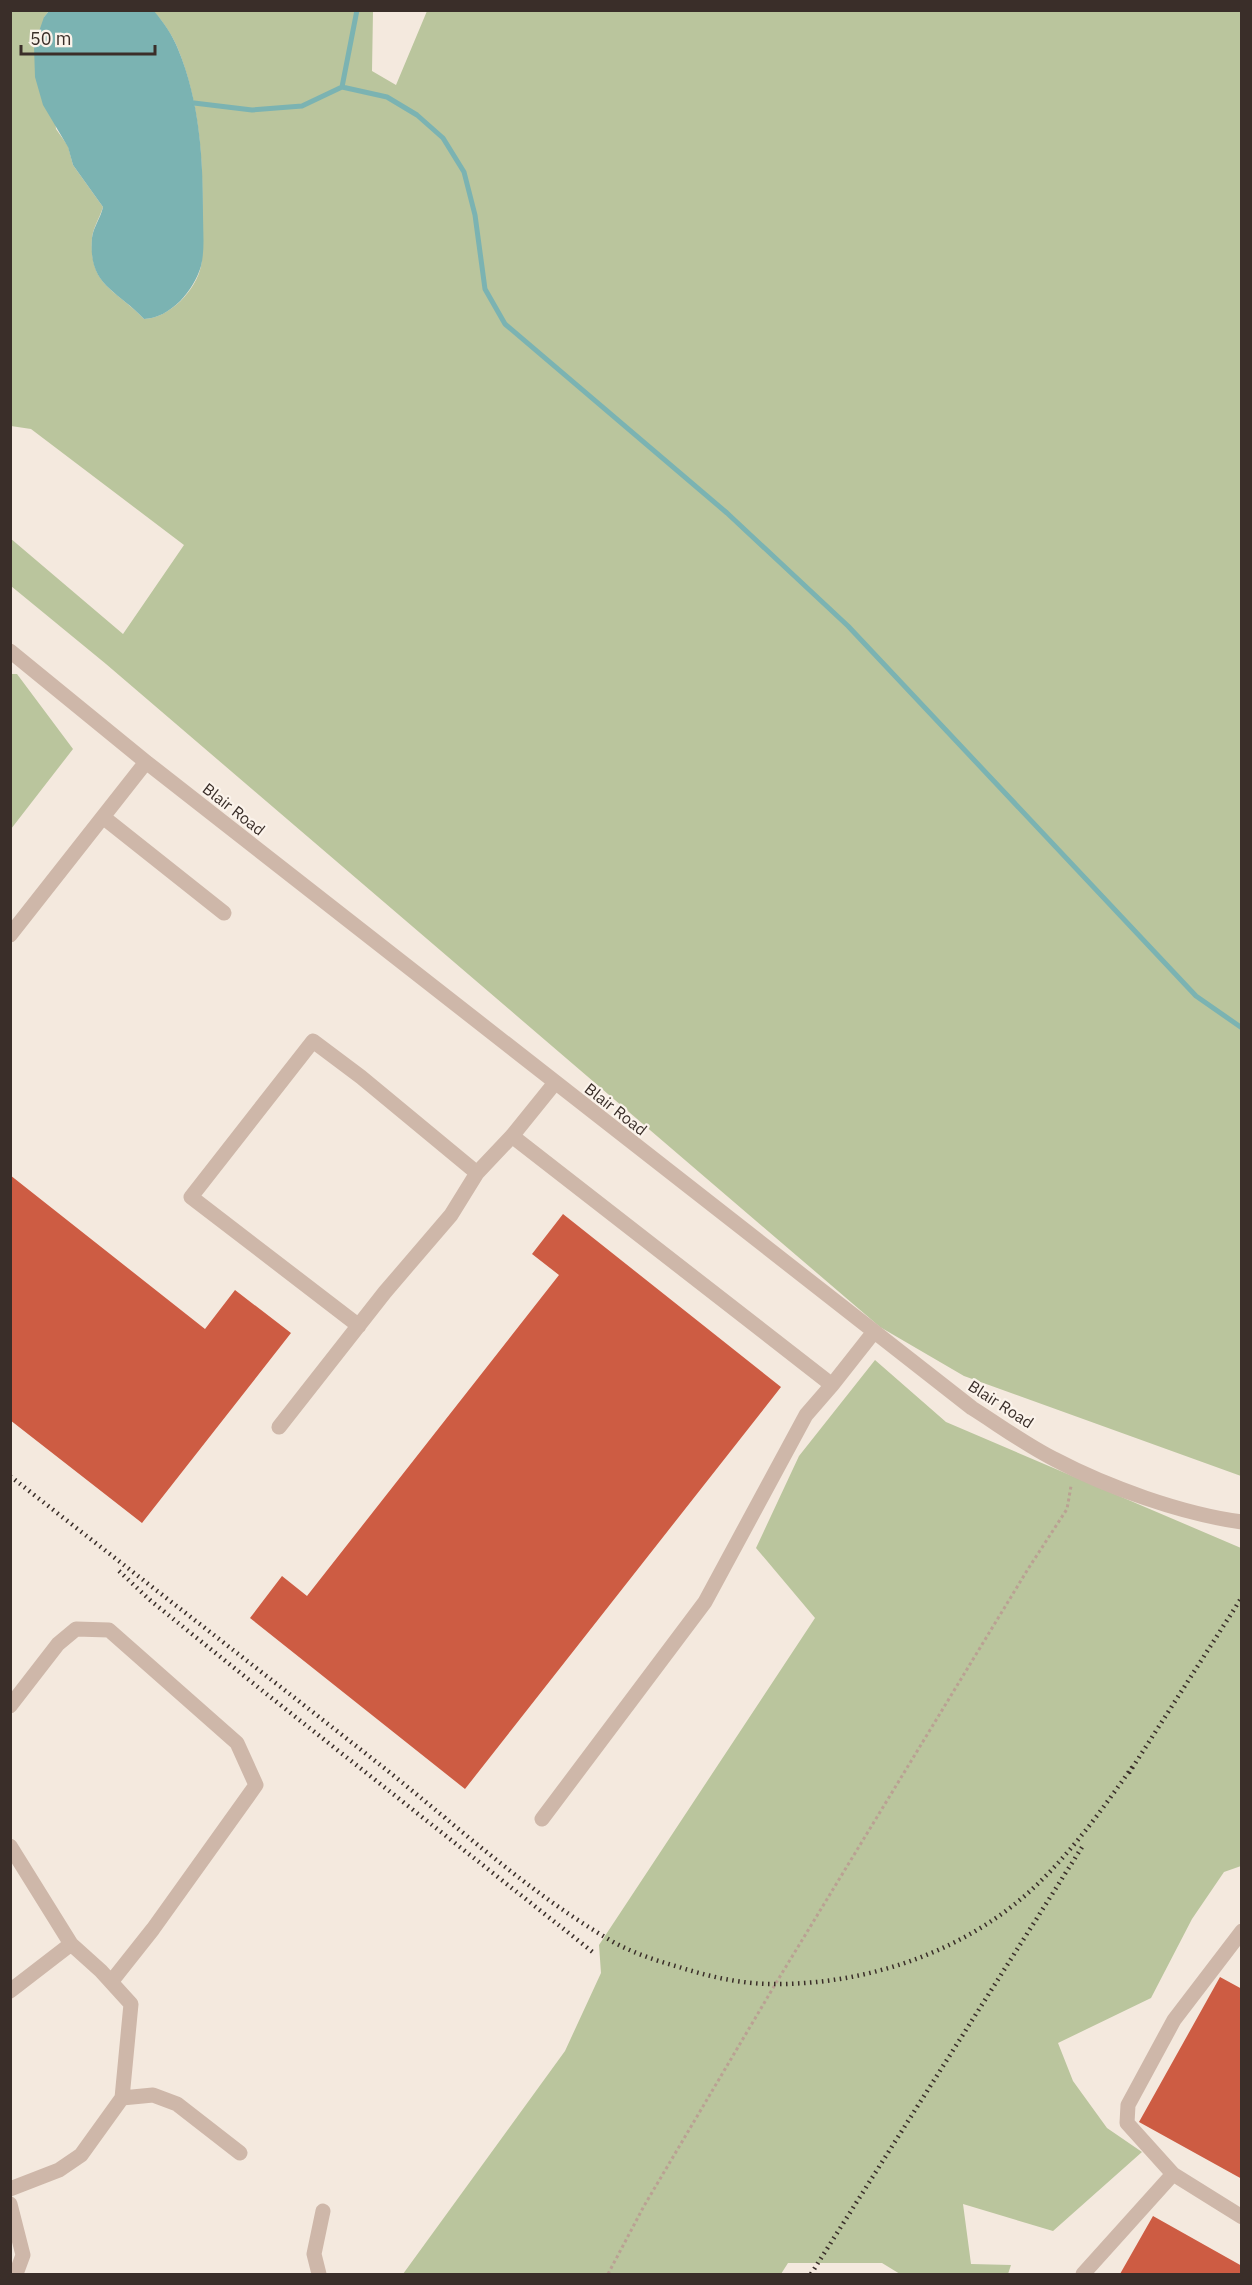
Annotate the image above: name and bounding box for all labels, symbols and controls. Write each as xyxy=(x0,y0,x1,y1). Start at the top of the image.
scale bar xyxy=(21,18,154,56)
text: 50 m xyxy=(30,27,72,50)
street label: Blair Road xyxy=(199,778,269,840)
street label: Blair Road xyxy=(581,1078,651,1140)
street label: Blair Road xyxy=(965,1376,1037,1432)

